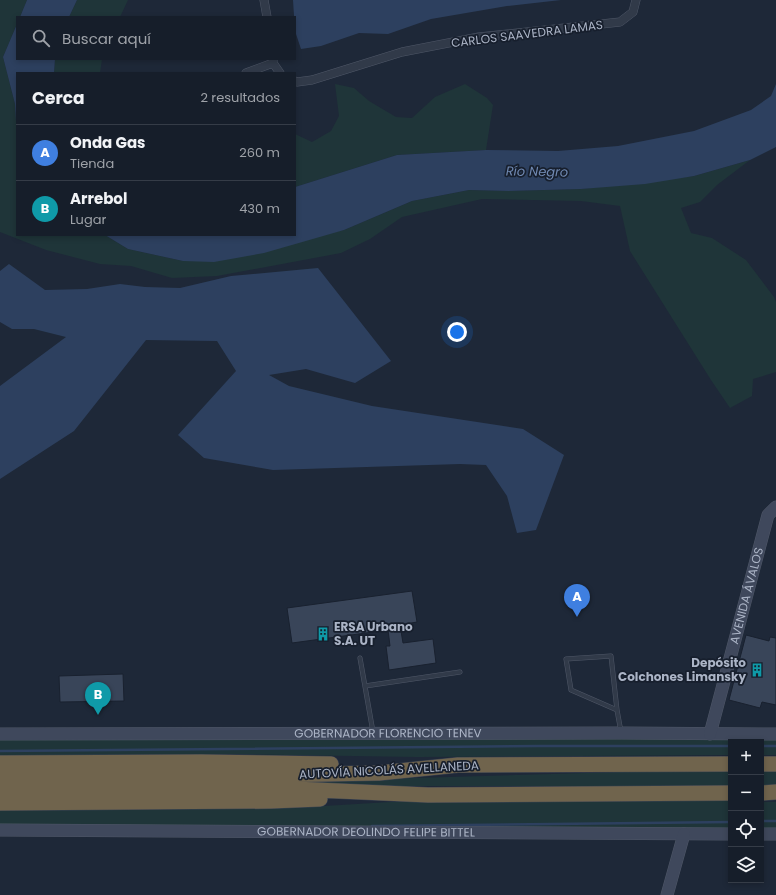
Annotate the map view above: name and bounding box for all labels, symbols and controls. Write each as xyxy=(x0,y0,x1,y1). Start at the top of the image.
search box xyxy=(16,16,296,60)
street label: CARLOS SAAVEDRA LAMAS xyxy=(450,16,604,51)
icon: search xyxy=(30,27,52,49)
text: Buscar aquí xyxy=(62,28,151,49)
text: Cerca xyxy=(32,86,85,110)
text: 2 resultados xyxy=(200,88,280,107)
text: Onda Gas xyxy=(70,132,145,153)
text: A xyxy=(40,143,50,162)
text: 260 m xyxy=(239,143,280,162)
text: Tienda xyxy=(70,154,114,173)
water label: Río Negro xyxy=(506,161,568,182)
text: Arrebol xyxy=(70,188,127,209)
text: B xyxy=(41,199,49,218)
text: 430 m xyxy=(239,199,280,218)
text: Lugar xyxy=(70,210,106,229)
your location xyxy=(447,322,467,342)
street label: AVENIDA ÁVALOS xyxy=(725,545,767,646)
pin: A xyxy=(564,584,590,617)
place label: ERSA Urbano S.A. UT xyxy=(334,618,413,649)
building icon: ERSA Urbano S.A. UT xyxy=(315,626,331,642)
place label: Depósito Colchones Limansky xyxy=(618,654,746,685)
building icon: Depósito Colchones Limansky xyxy=(749,662,765,678)
pin: B xyxy=(85,682,111,715)
street label: GOBERNADOR FLORENCIO TENEV xyxy=(294,724,482,742)
map controls xyxy=(728,739,764,883)
button: + xyxy=(728,739,764,775)
street label: AUTOVÍA NICOLÁS AVELLANEDA xyxy=(299,756,479,783)
button: − xyxy=(728,775,764,811)
button: locate xyxy=(728,811,764,847)
street label: GOBERNADOR DEOLINDO FELIPE BITTEL xyxy=(257,822,475,841)
button: layers xyxy=(728,847,764,883)

